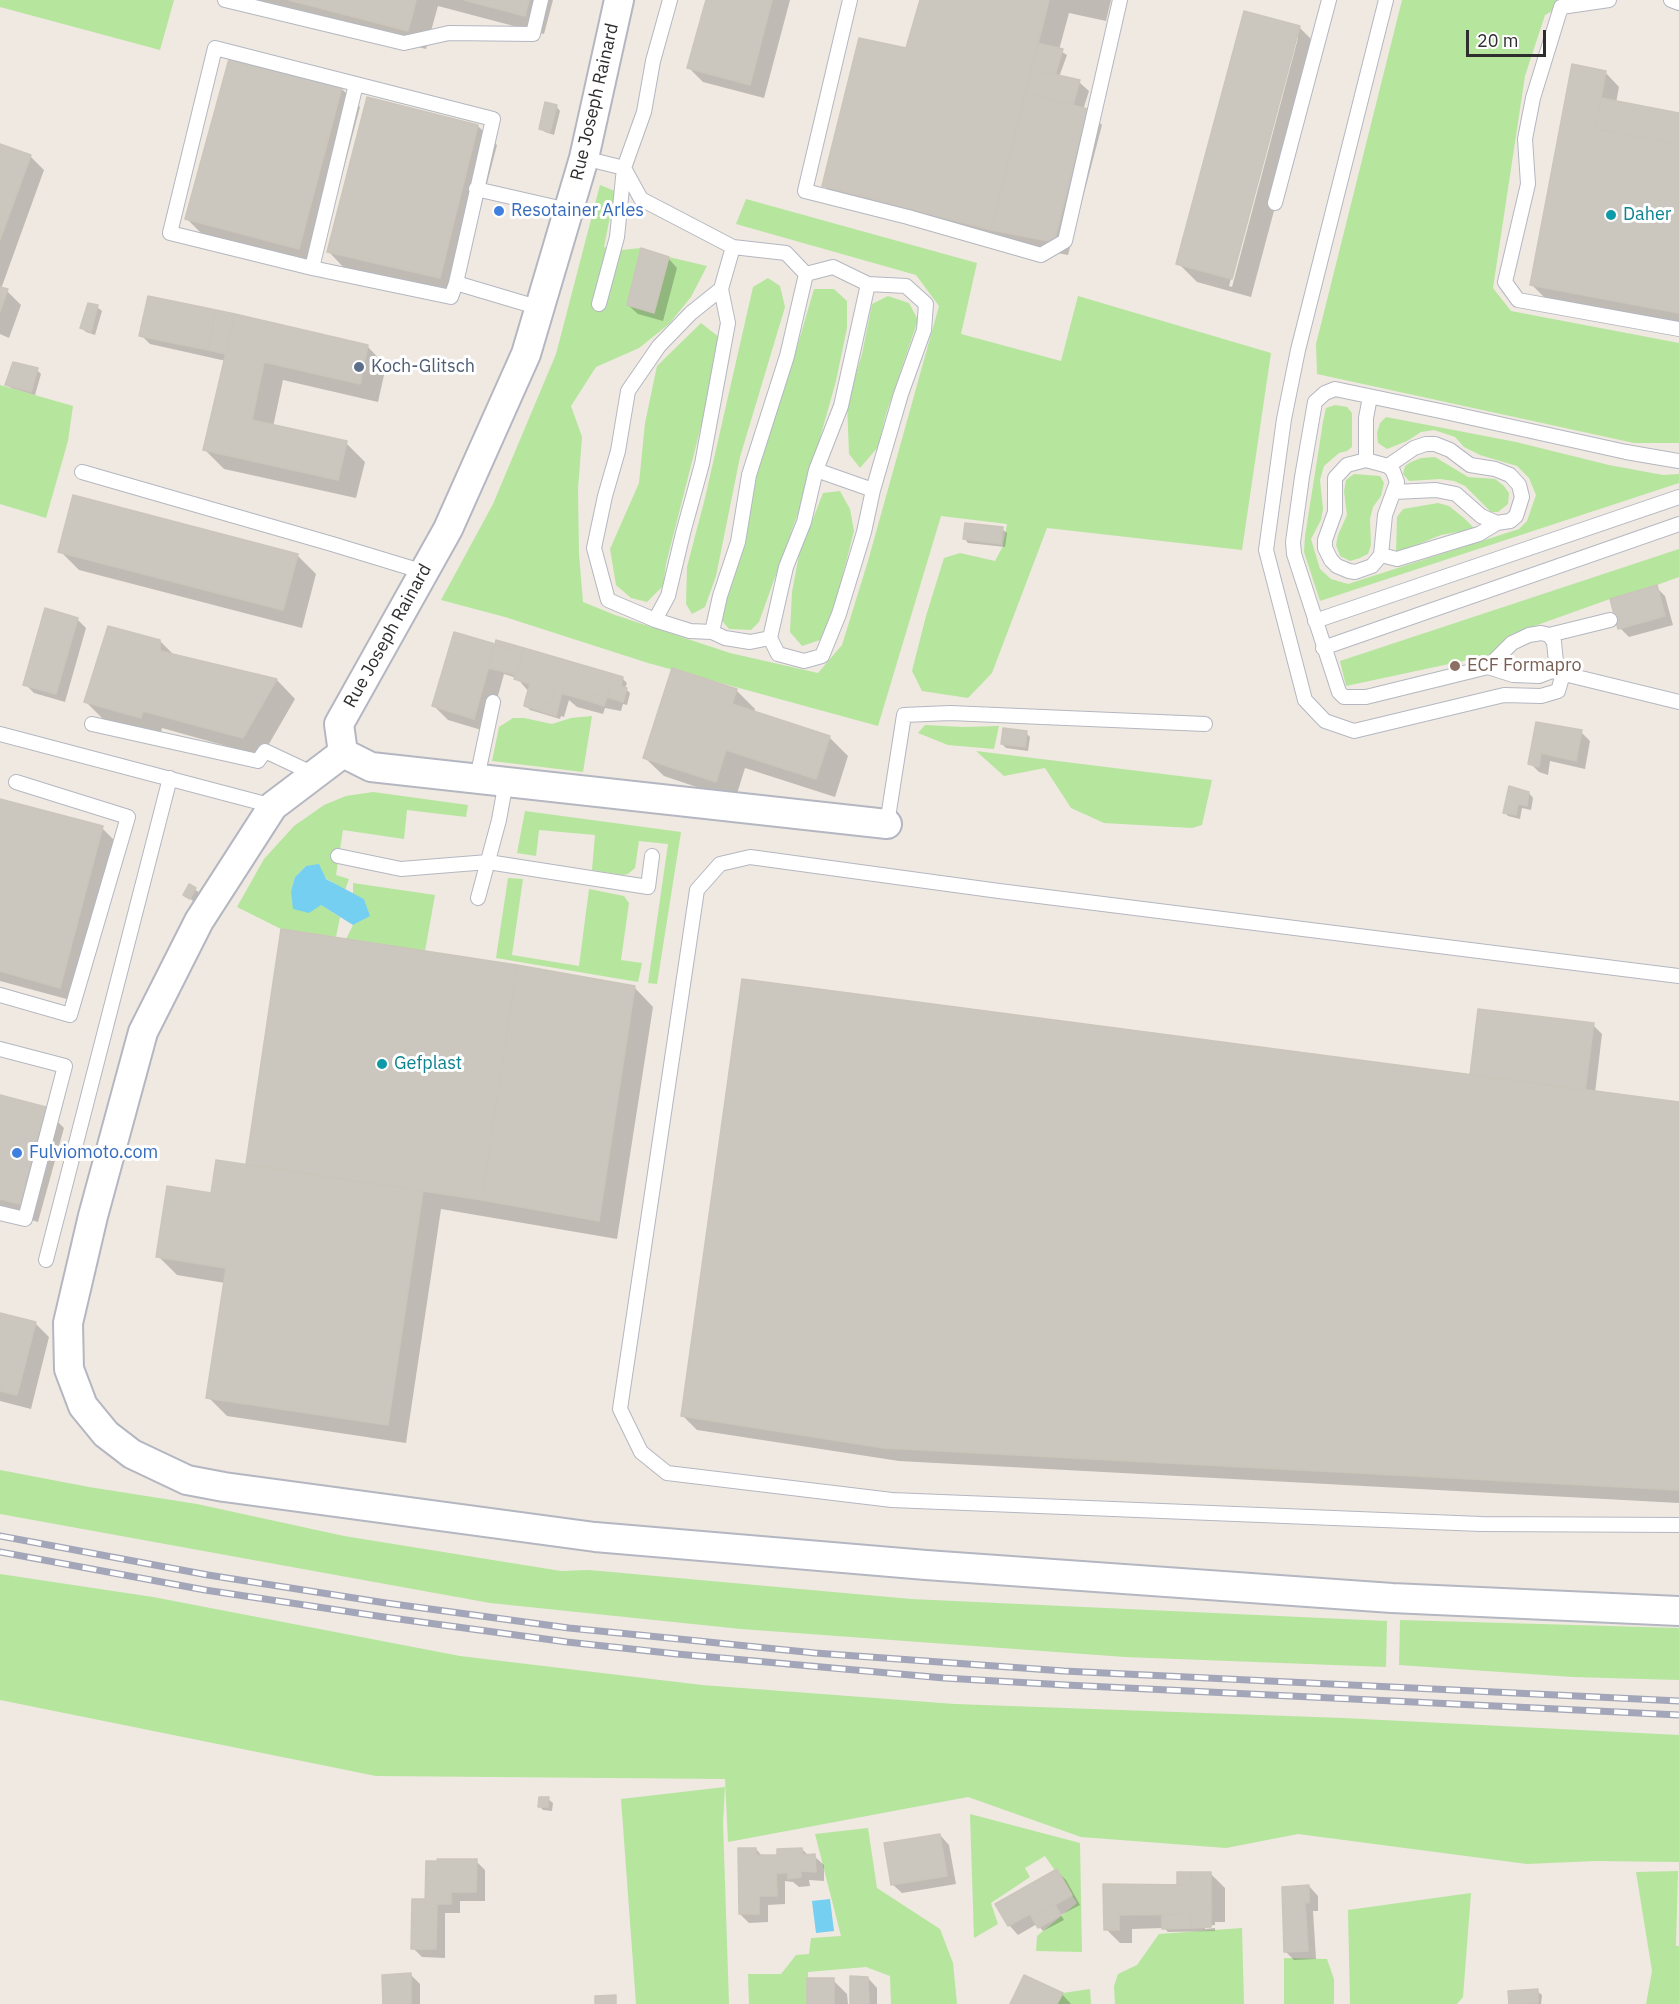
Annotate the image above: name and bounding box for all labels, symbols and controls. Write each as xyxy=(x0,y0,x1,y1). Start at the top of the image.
scale bar xyxy=(1469,18,1548,56)
street label: Rue Joseph Rainard xyxy=(566,21,624,183)
text: 20 m xyxy=(1477,29,1519,52)
place label: Resotainer Arles xyxy=(511,200,644,222)
marker: Resotainer Arles xyxy=(492,204,506,218)
place label: Daher xyxy=(1623,204,1671,226)
marker: Daher xyxy=(1604,208,1618,222)
place label: Koch-Glitsch xyxy=(371,356,475,378)
marker: Koch-Glitsch xyxy=(352,360,366,374)
street label: Rue Joseph Rainard xyxy=(340,560,436,712)
place label: ECF Formapro xyxy=(1467,655,1582,677)
marker: ECF Formapro xyxy=(1448,659,1462,673)
place label: Gefplast xyxy=(394,1053,462,1075)
marker: Gefplast xyxy=(375,1057,389,1071)
place label: Fulviomoto.com xyxy=(29,1142,158,1164)
marker: Fulviomoto.com xyxy=(10,1146,24,1160)

